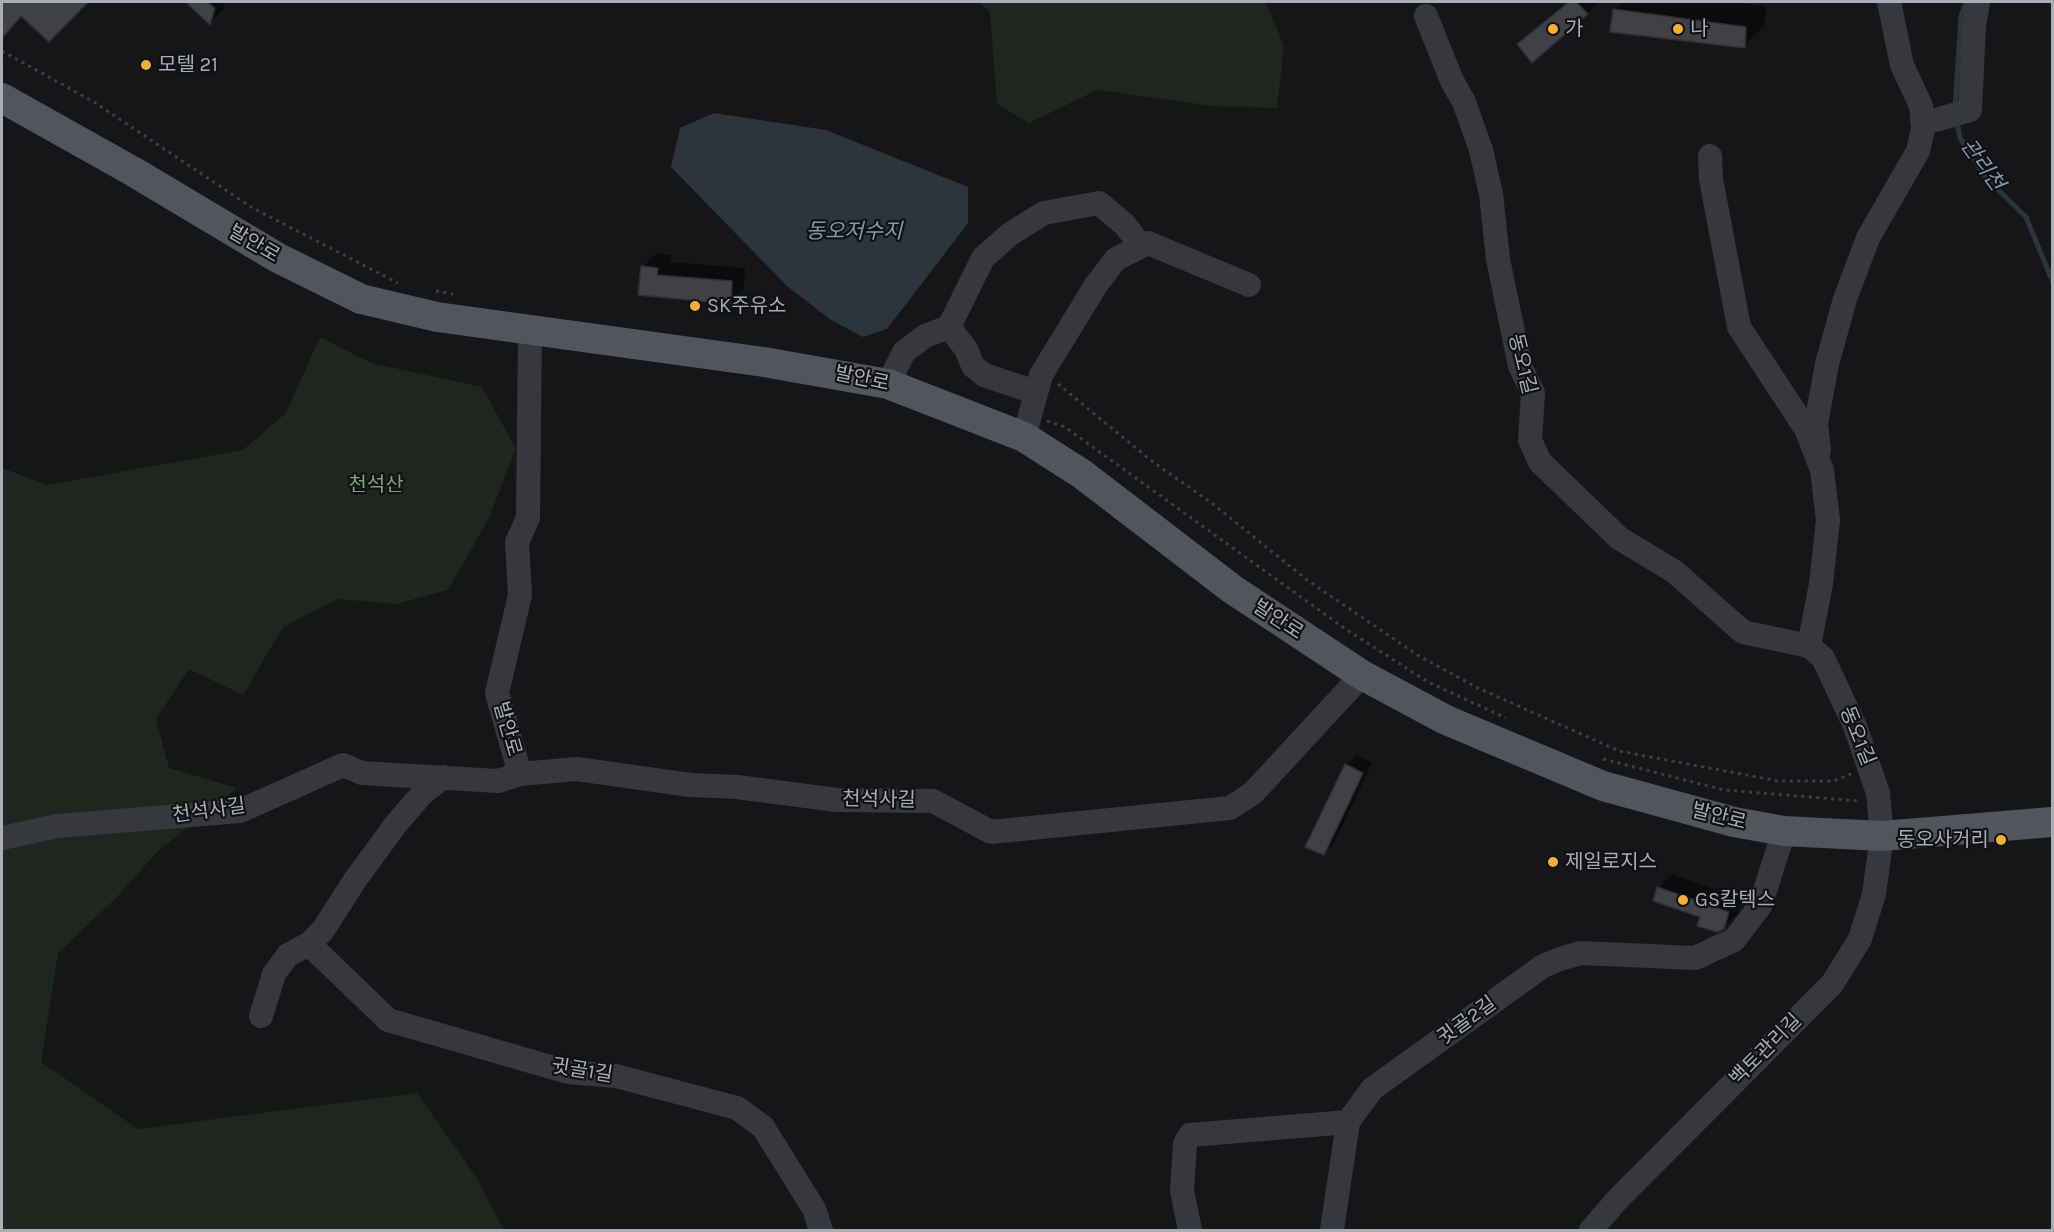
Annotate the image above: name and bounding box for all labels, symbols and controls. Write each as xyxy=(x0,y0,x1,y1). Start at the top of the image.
place label: 가 xyxy=(1565,17,1583,41)
place label: 나 xyxy=(1690,17,1708,41)
marker: 가 xyxy=(1546,22,1560,36)
marker: 나 xyxy=(1671,22,1685,36)
place label: 모텔 21 xyxy=(158,53,218,77)
marker: 모텔 21 xyxy=(139,58,153,72)
water label: 관리천 xyxy=(1955,134,2009,196)
water label: 동오저수지 xyxy=(806,219,902,245)
street label: 발안로 xyxy=(224,220,284,268)
place label: SK주유소 xyxy=(707,294,786,318)
marker: SK주유소 xyxy=(688,299,702,313)
street label: 동오1길 xyxy=(1503,331,1541,397)
street label: 발안로 xyxy=(833,362,891,396)
park label: 천석산 xyxy=(348,473,404,497)
street label: 발안로 xyxy=(1248,595,1308,645)
street label: 발안로 xyxy=(488,699,526,759)
street label: 동오1길 xyxy=(1834,703,1880,769)
street label: 천석사길 xyxy=(842,787,916,813)
street label: 천석사길 xyxy=(171,794,247,828)
street label: 발안로 xyxy=(1689,799,1749,835)
place label: 동오사거리 xyxy=(1897,828,1989,852)
marker: 동오사거리 xyxy=(1994,833,2008,847)
place label: 제일로지스 xyxy=(1565,850,1657,874)
marker: 제일로지스 xyxy=(1546,855,1560,869)
place label: GS칼텍스 xyxy=(1695,888,1775,912)
marker: GS칼텍스 xyxy=(1676,893,1690,907)
street label: 귓골2길 xyxy=(1433,992,1501,1050)
street label: 백토관리길 xyxy=(1725,1009,1807,1091)
street label: 귓골1길 xyxy=(550,1054,614,1088)

